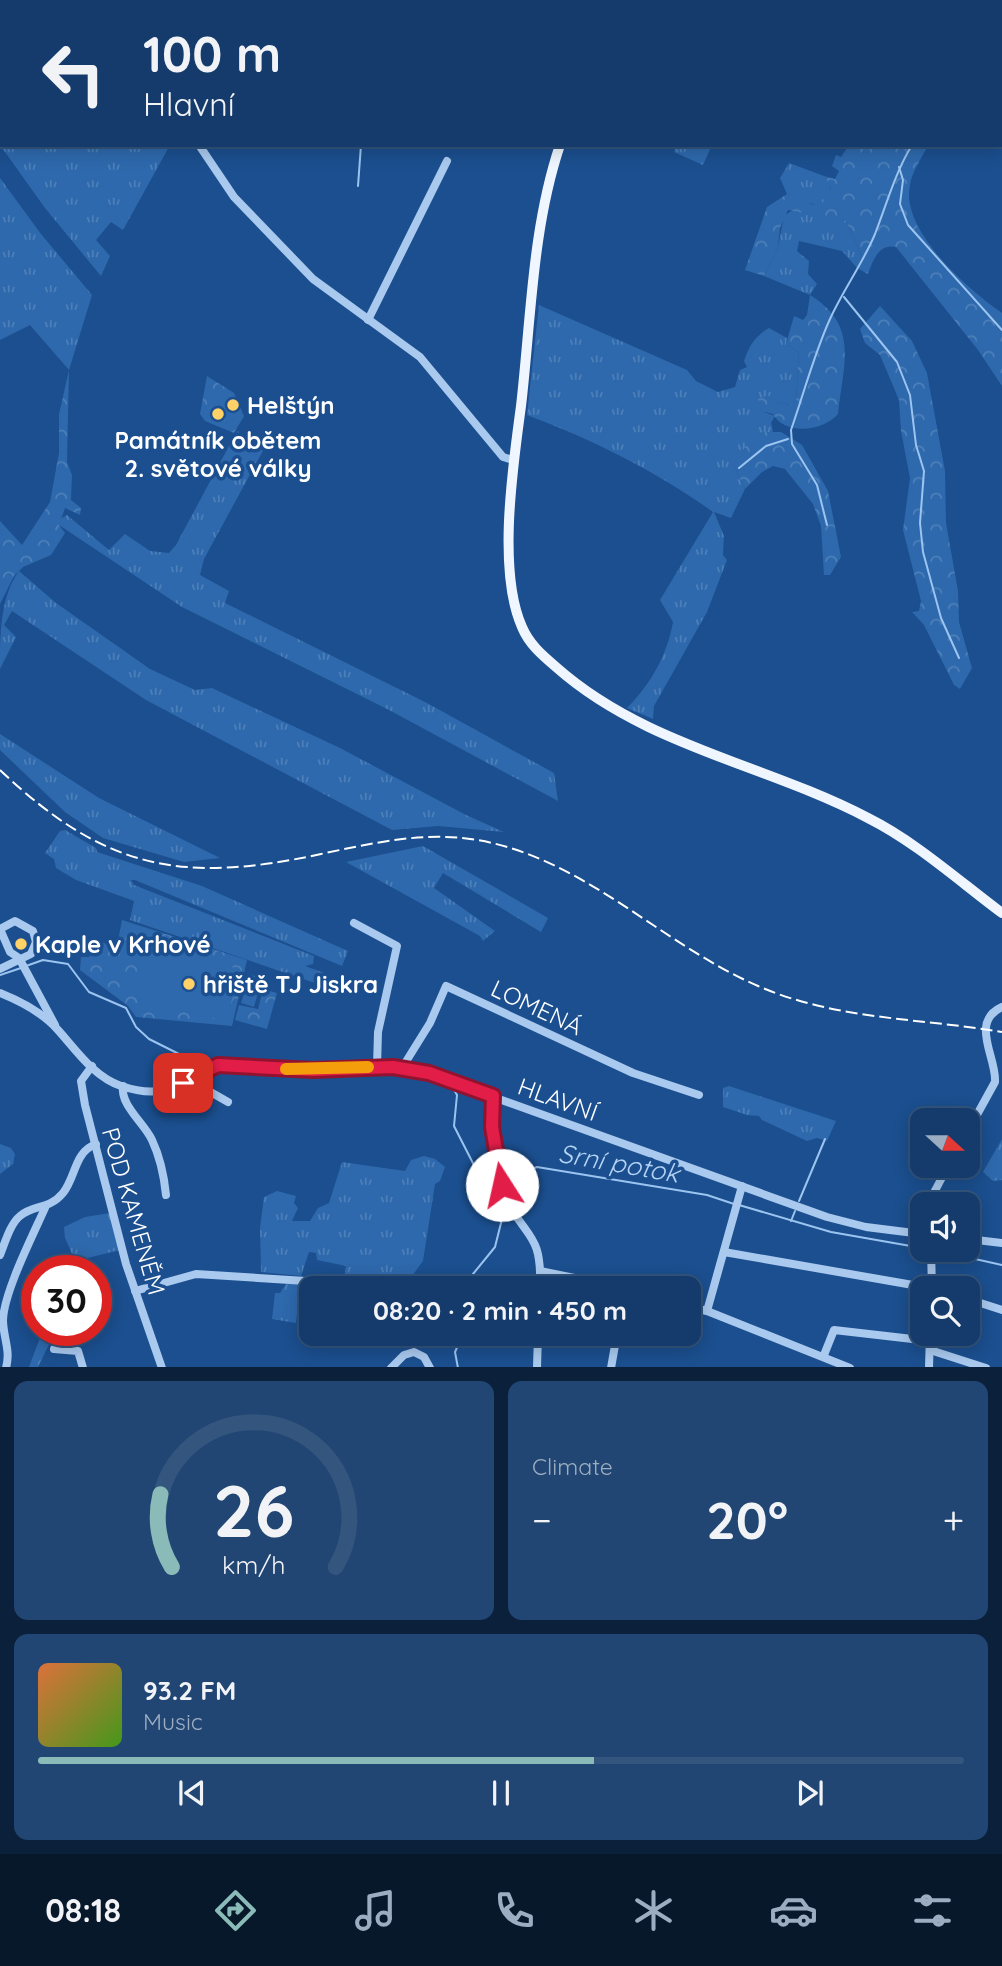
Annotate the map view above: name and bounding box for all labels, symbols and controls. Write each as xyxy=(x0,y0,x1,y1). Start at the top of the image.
text: 100 m xyxy=(143,23,281,84)
icon: left xyxy=(28,28,119,119)
text: Hlavní xyxy=(143,84,235,124)
place label: Helštýn xyxy=(247,390,335,420)
marker: Helštýn xyxy=(225,397,241,413)
marker: Památník obětem 2. světové války xyxy=(210,406,226,422)
place label: Památník obětem 2. světové války xyxy=(115,425,321,483)
place label: Kaple v Krhové xyxy=(35,929,211,959)
marker: Kaple v Krhové xyxy=(13,936,29,952)
place label: hřiště TJ Jiskra xyxy=(203,969,378,999)
street label: LOMENÁ xyxy=(487,973,587,1041)
marker: hřiště TJ Jiskra xyxy=(181,976,197,992)
pin xyxy=(153,1053,213,1113)
icon: arrive xyxy=(164,1064,202,1102)
street label: HLAVNÍ xyxy=(514,1071,603,1128)
north arrow xyxy=(910,1108,980,1178)
map controls xyxy=(910,1108,980,1346)
street label: POD KAMENĚM xyxy=(96,1124,172,1298)
water label: Srní potok xyxy=(556,1136,684,1190)
position arrow xyxy=(465,1148,539,1222)
button: sound xyxy=(910,1192,980,1262)
speed limit sign: 30 xyxy=(21,1255,112,1346)
button: search xyxy=(910,1276,980,1346)
text: 08:20 · 2 min · 450 m xyxy=(373,1294,627,1327)
text: Climate xyxy=(532,1452,613,1481)
text: 26 xyxy=(213,1464,295,1555)
text: 20° xyxy=(706,1487,788,1552)
text: − xyxy=(532,1496,552,1544)
text: + xyxy=(943,1496,964,1544)
text: km/h xyxy=(222,1548,286,1579)
text: 93.2 FM xyxy=(143,1674,236,1707)
text: Music xyxy=(143,1707,203,1736)
icon: previous xyxy=(173,1774,211,1812)
icon: pause xyxy=(482,1774,520,1812)
icon: next xyxy=(791,1774,829,1812)
icon: directions xyxy=(211,1886,260,1935)
icon: music xyxy=(351,1886,400,1935)
icon: phone xyxy=(490,1886,539,1935)
icon: climate xyxy=(629,1886,678,1935)
icon: car xyxy=(769,1886,818,1935)
icon: filters xyxy=(908,1886,957,1935)
text: 08:18 xyxy=(45,1890,121,1930)

